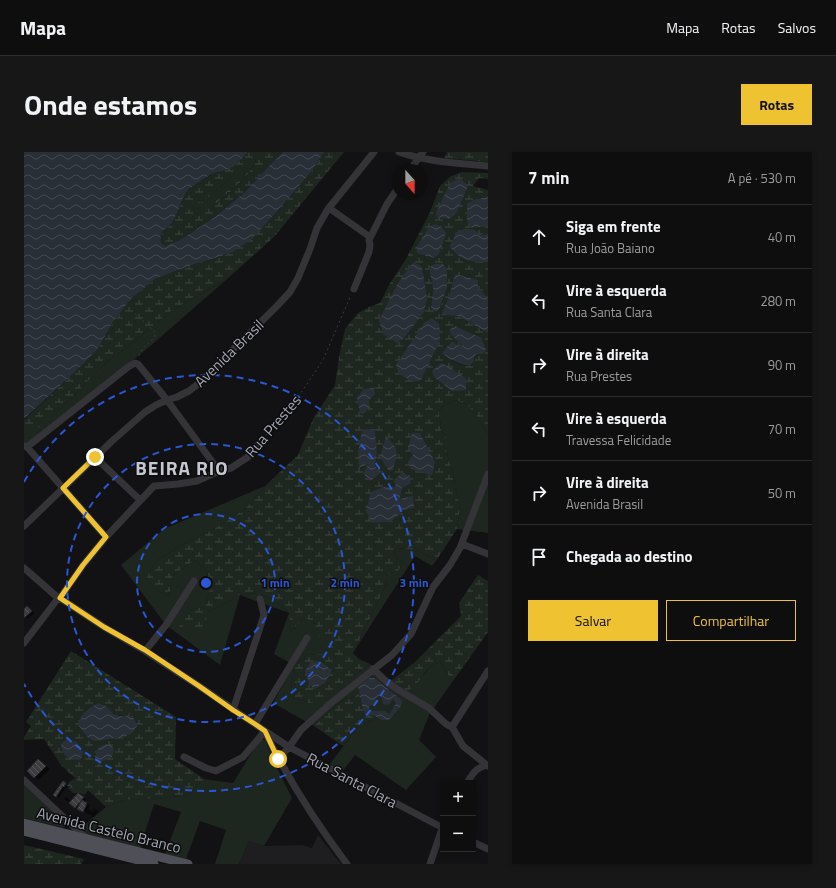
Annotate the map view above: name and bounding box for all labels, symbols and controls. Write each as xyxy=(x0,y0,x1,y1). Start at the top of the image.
text: Mapa xyxy=(20,13,66,42)
text: Mapa xyxy=(666,17,699,38)
text: Rotas xyxy=(721,17,756,38)
text: Salvos xyxy=(778,17,816,38)
text: Onde estamos xyxy=(24,83,197,126)
button: Rotas xyxy=(741,84,812,125)
north arrow xyxy=(392,164,428,200)
text: 7 min xyxy=(528,165,569,191)
text: A pé · 530 m xyxy=(728,168,796,188)
text: Siga em frente xyxy=(566,215,661,238)
icon: ahead xyxy=(528,226,550,248)
text: 40 m xyxy=(768,227,796,247)
text: Rua João Baiano xyxy=(566,238,655,258)
text: Vire à esquerda xyxy=(566,279,667,302)
icon: left xyxy=(528,290,550,312)
text: 280 m xyxy=(760,291,796,311)
text: Rua Santa Clara xyxy=(566,302,652,322)
street label: Avenida Brasil xyxy=(189,314,269,392)
text: Vire à direita xyxy=(566,343,649,366)
icon: right xyxy=(528,354,550,376)
text: 90 m xyxy=(768,355,796,375)
text: Rua Prestes xyxy=(566,366,632,386)
street label: Rua Prestes xyxy=(239,390,307,462)
text: Vire à esquerda xyxy=(566,407,667,430)
icon: left xyxy=(528,418,550,440)
text: 70 m xyxy=(768,419,796,439)
text: Travessa Felicidade xyxy=(566,430,671,450)
route end xyxy=(86,448,104,466)
district label: BEIRA RIO xyxy=(135,453,229,482)
text: Vire à direita xyxy=(566,471,649,494)
icon: right xyxy=(528,482,550,504)
text: 50 m xyxy=(768,483,796,503)
text: Avenida Brasil xyxy=(566,494,643,514)
text: Chegada ao destino xyxy=(566,545,692,568)
icon: arrive xyxy=(528,546,550,568)
text: 1 min xyxy=(260,573,290,592)
text: 2 min xyxy=(330,573,360,592)
text: 3 min xyxy=(399,573,429,592)
centre of rings xyxy=(199,576,213,590)
button: Salvar xyxy=(528,600,658,641)
button: Compartilhar xyxy=(666,600,796,641)
street label: Rua Santa Clara xyxy=(303,746,402,814)
route start xyxy=(269,750,287,768)
map controls xyxy=(440,780,476,852)
button: + xyxy=(440,780,476,816)
street label: Avenida Castelo Branco xyxy=(34,801,184,859)
button: − xyxy=(440,816,476,852)

